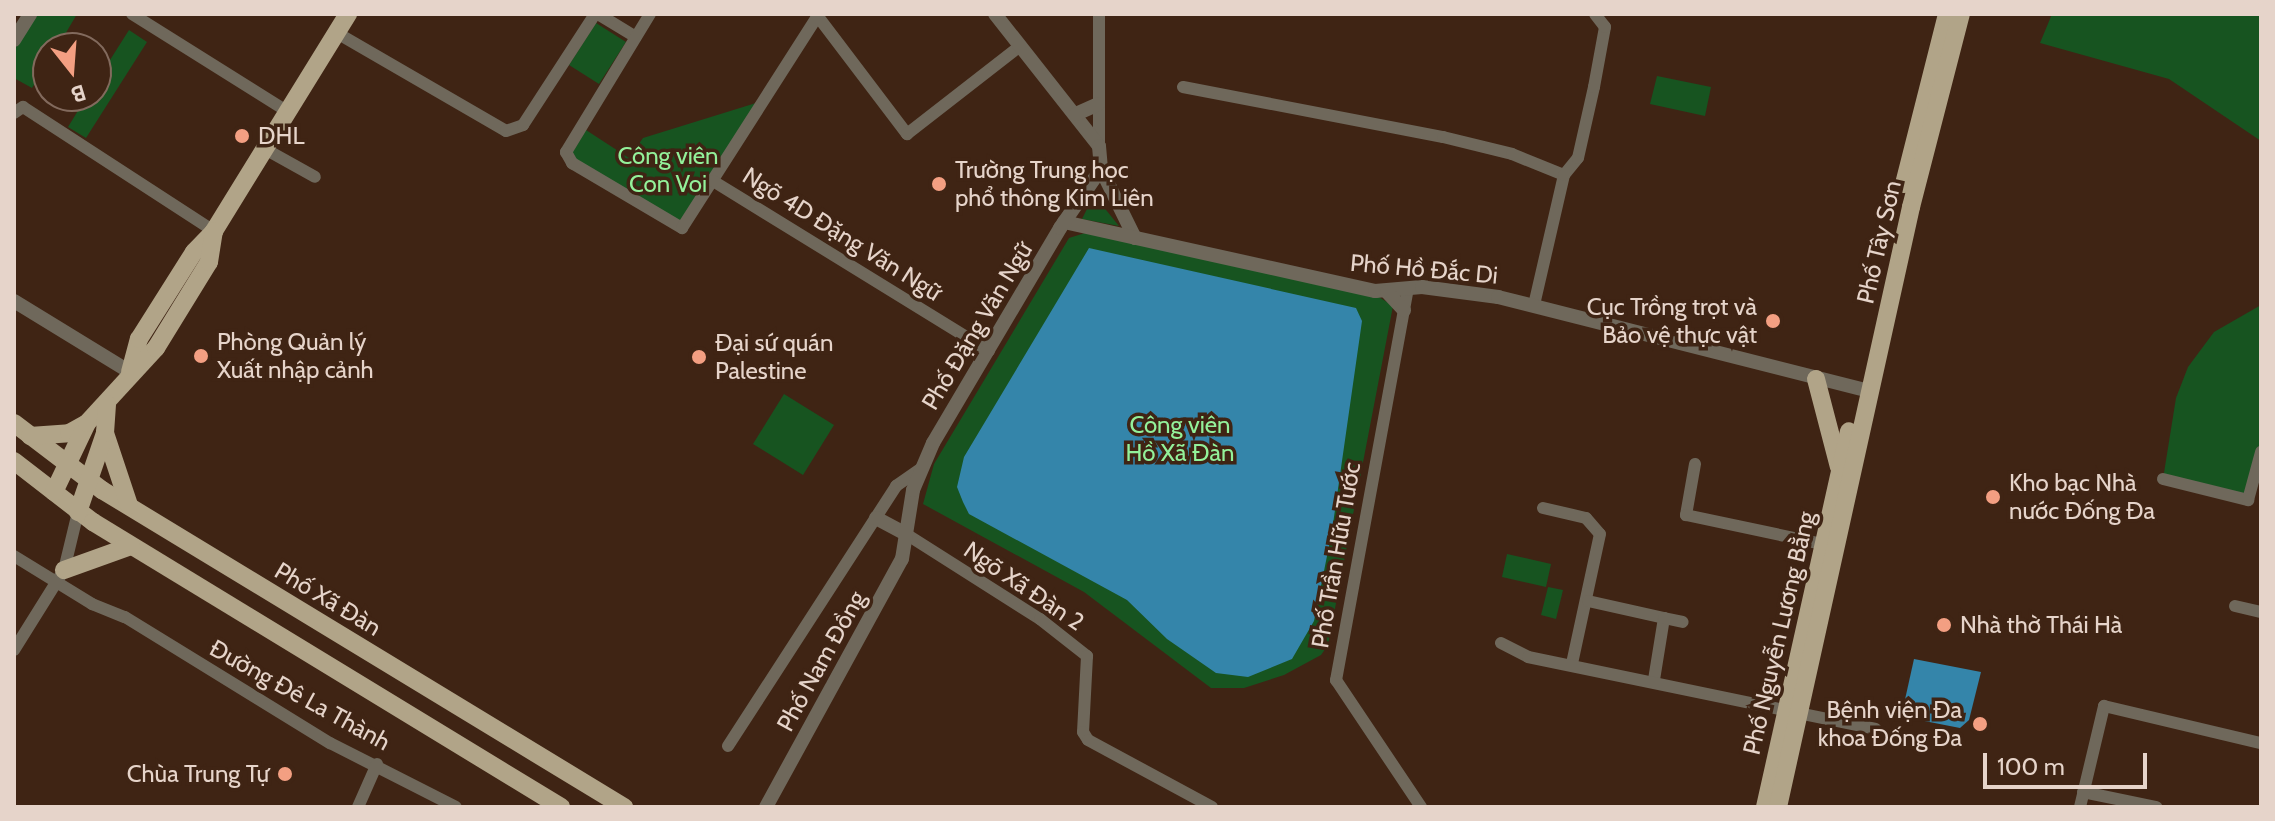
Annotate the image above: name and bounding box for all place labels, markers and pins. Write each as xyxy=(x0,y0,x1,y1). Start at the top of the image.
place label: DHL xyxy=(258,122,304,150)
marker: DHL xyxy=(233,127,251,145)
place label: Trường Trung học phổ thông Kim Liên xyxy=(955,156,1154,212)
marker: Trường Trung học phổ thông Kim Liên xyxy=(930,175,948,193)
place label: Cục Trồng trọt và Bảo vệ thực vật xyxy=(1587,293,1757,349)
marker: Cục Trồng trọt và Bảo vệ thực vật xyxy=(1764,312,1782,330)
place label: Phòng Quản lý Xuất nhập cảnh xyxy=(217,328,374,384)
place label: Đại sứ quán Palestine xyxy=(715,329,833,385)
marker: Phòng Quản lý Xuất nhập cảnh xyxy=(192,347,210,365)
marker: Đại sứ quán Palestine xyxy=(690,348,708,366)
place label: Kho bạc Nhà nước Đống Đa xyxy=(2009,469,2155,525)
marker: Kho bạc Nhà nước Đống Đa xyxy=(1984,488,2002,506)
place label: Nhà thờ Thái Hà xyxy=(1960,611,2122,639)
marker: Nhà thờ Thái Hà xyxy=(1935,616,1953,634)
place label: Bệnh viện Đa khoa Đống Đa xyxy=(1818,696,1962,752)
marker: Bệnh viện Đa khoa Đống Đa xyxy=(1969,713,1991,735)
place label: Chùa Trung Tự xyxy=(127,760,269,788)
marker: Chùa Trung Tự xyxy=(276,765,294,783)

